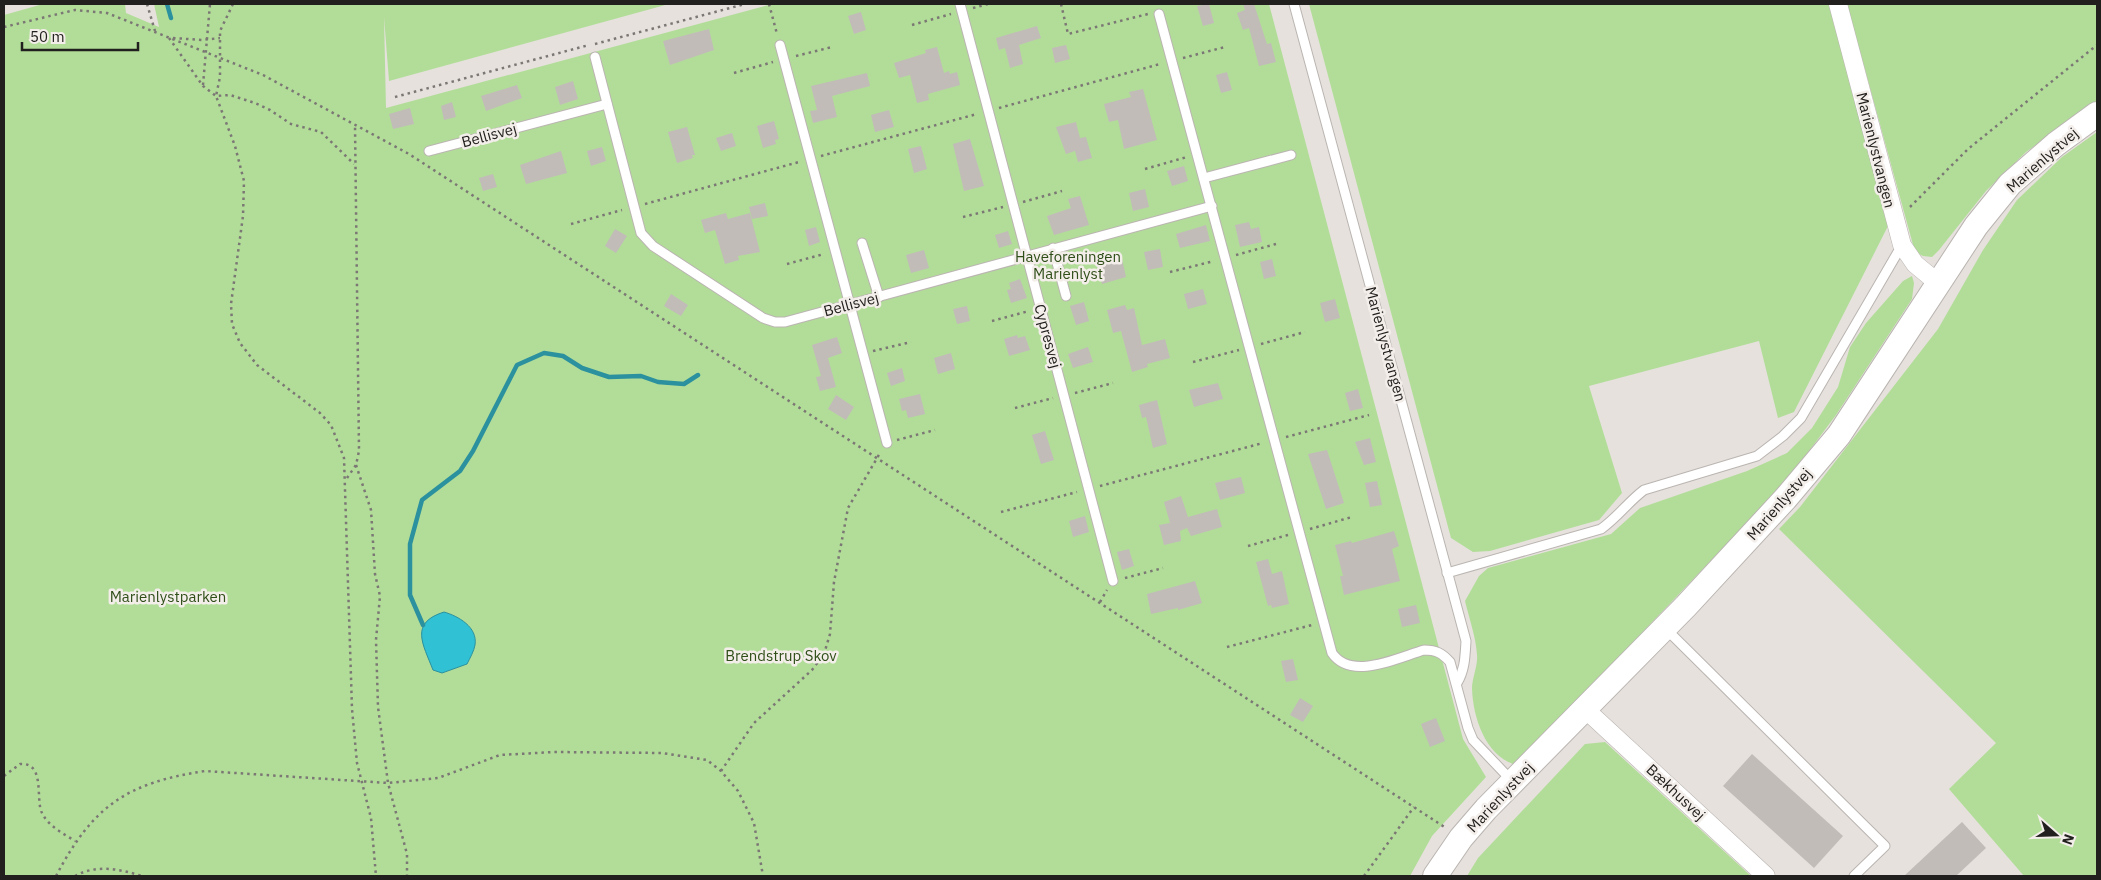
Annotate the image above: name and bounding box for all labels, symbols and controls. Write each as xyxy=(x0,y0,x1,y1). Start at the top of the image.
scale bar xyxy=(22,20,139,52)
text: 50 m xyxy=(30,27,65,46)
street label: Marienlystvangen xyxy=(1852,90,1900,210)
street label: Bellisvej xyxy=(459,119,519,151)
street label: Marienlystvej xyxy=(2002,124,2082,196)
park label: Haveforeningen Marienlyst xyxy=(1015,247,1121,283)
street label: Marienlystvangen xyxy=(1362,284,1410,404)
street label: Bellisvej xyxy=(821,288,881,320)
street label: Cypresvej xyxy=(1030,302,1066,370)
street label: Marienlystvej xyxy=(1743,464,1815,544)
park label: Marienlystparken xyxy=(110,587,226,606)
park label: Brendstrup Skov xyxy=(725,646,837,665)
street label: Marienlystvej xyxy=(1463,758,1537,836)
street label: Bækhusvej xyxy=(1642,760,1710,824)
north arrow xyxy=(2031,810,2081,860)
text: N xyxy=(2058,832,2078,847)

